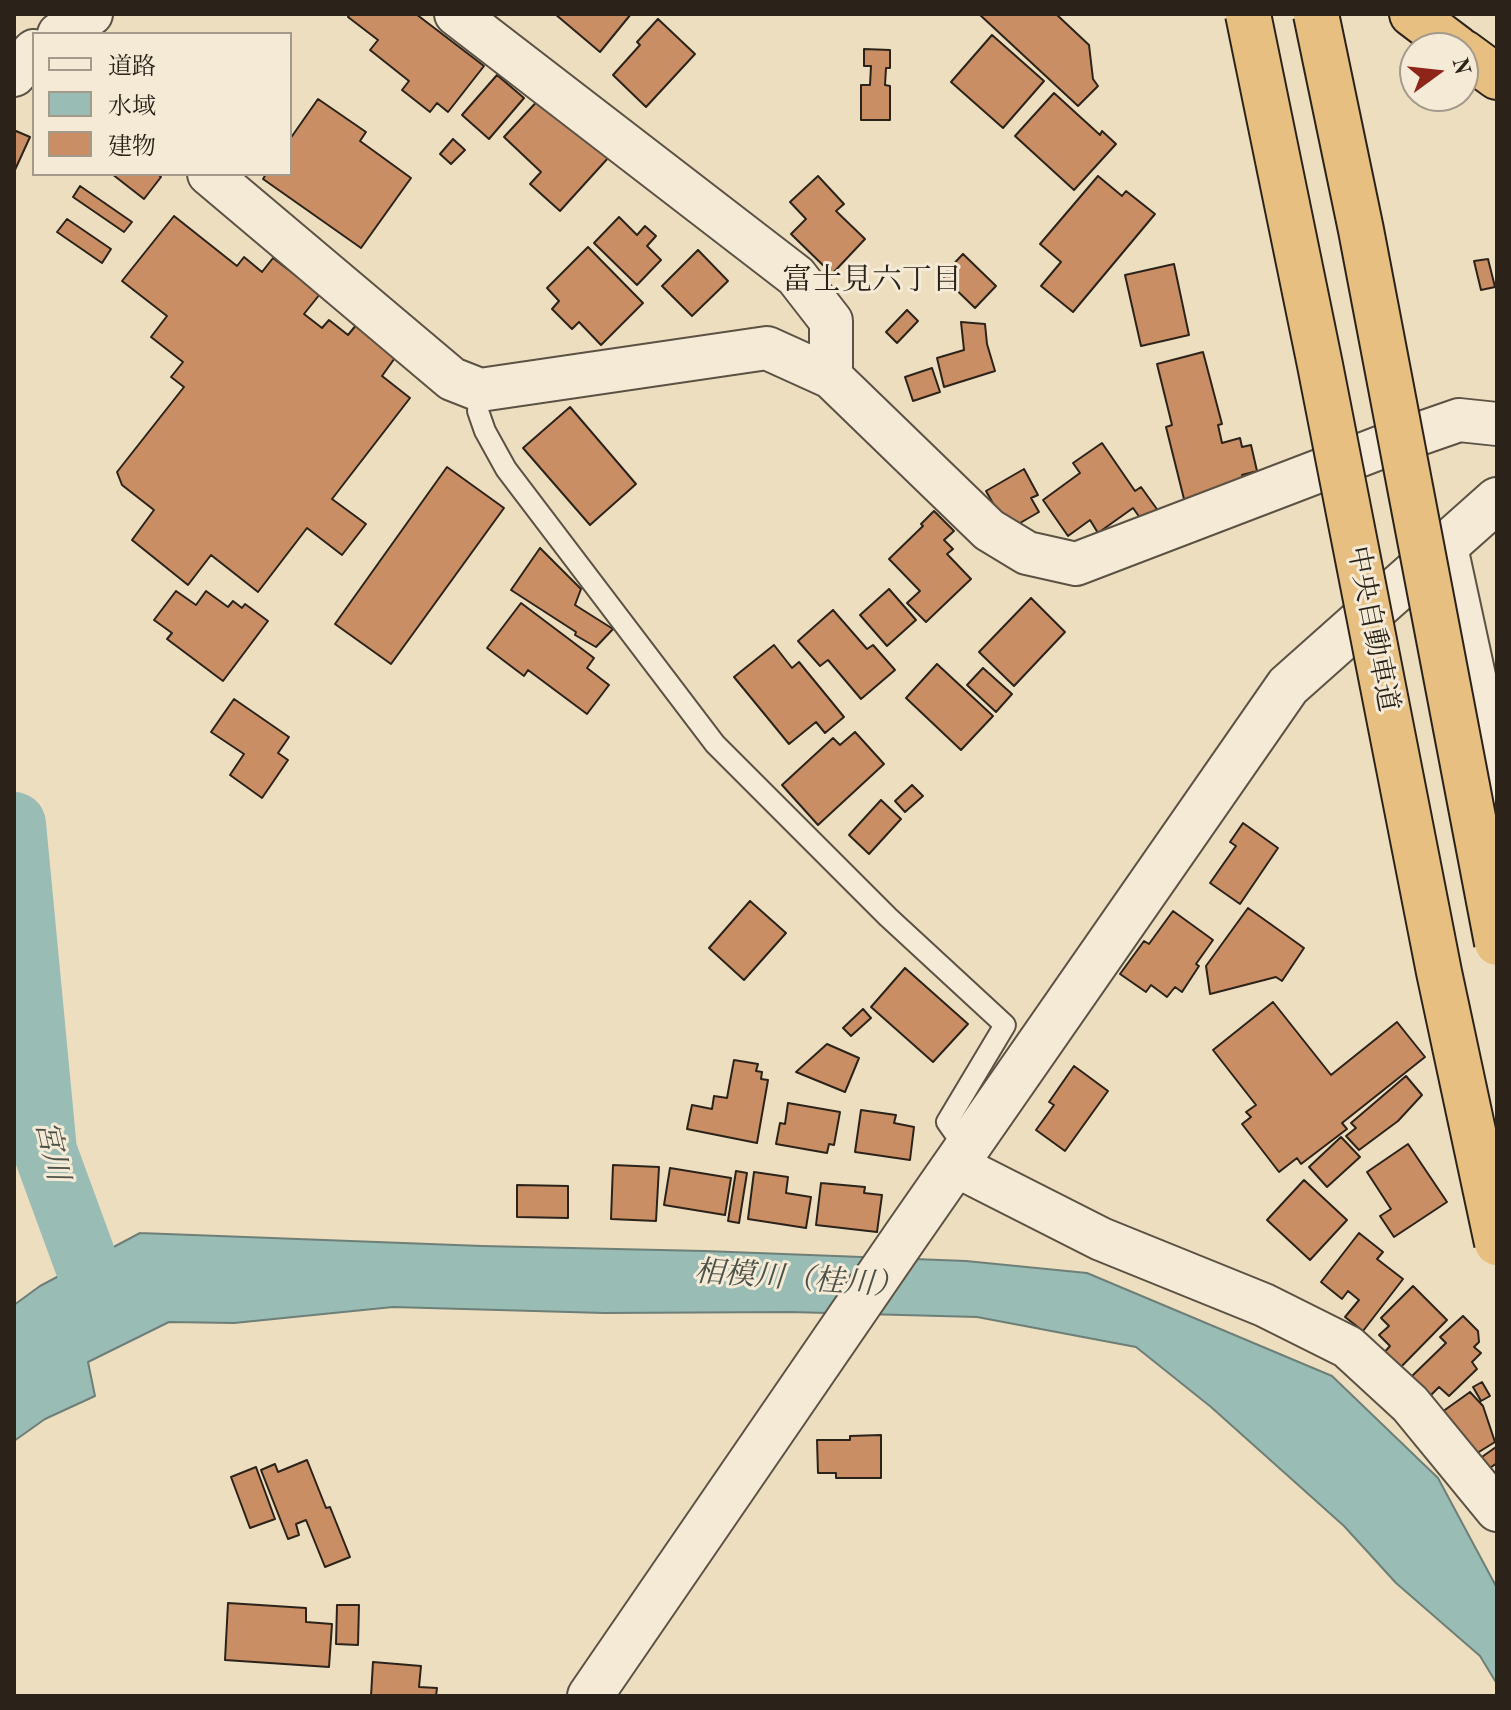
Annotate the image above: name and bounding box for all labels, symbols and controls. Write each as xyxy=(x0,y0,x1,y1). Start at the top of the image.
legend xyxy=(32,32,292,176)
north arrow xyxy=(1399,32,1479,112)
text: N xyxy=(1447,55,1473,77)
text: 道路 xyxy=(108,56,156,80)
text: 水域 xyxy=(108,96,156,120)
text: 建物 xyxy=(108,136,156,160)
district label: 富士見六丁目 xyxy=(782,263,962,299)
street label: 中央自動車道 xyxy=(1339,543,1405,715)
water label: 宮川 xyxy=(27,1118,75,1184)
water label: 相模川（桂川） xyxy=(693,1255,905,1305)

